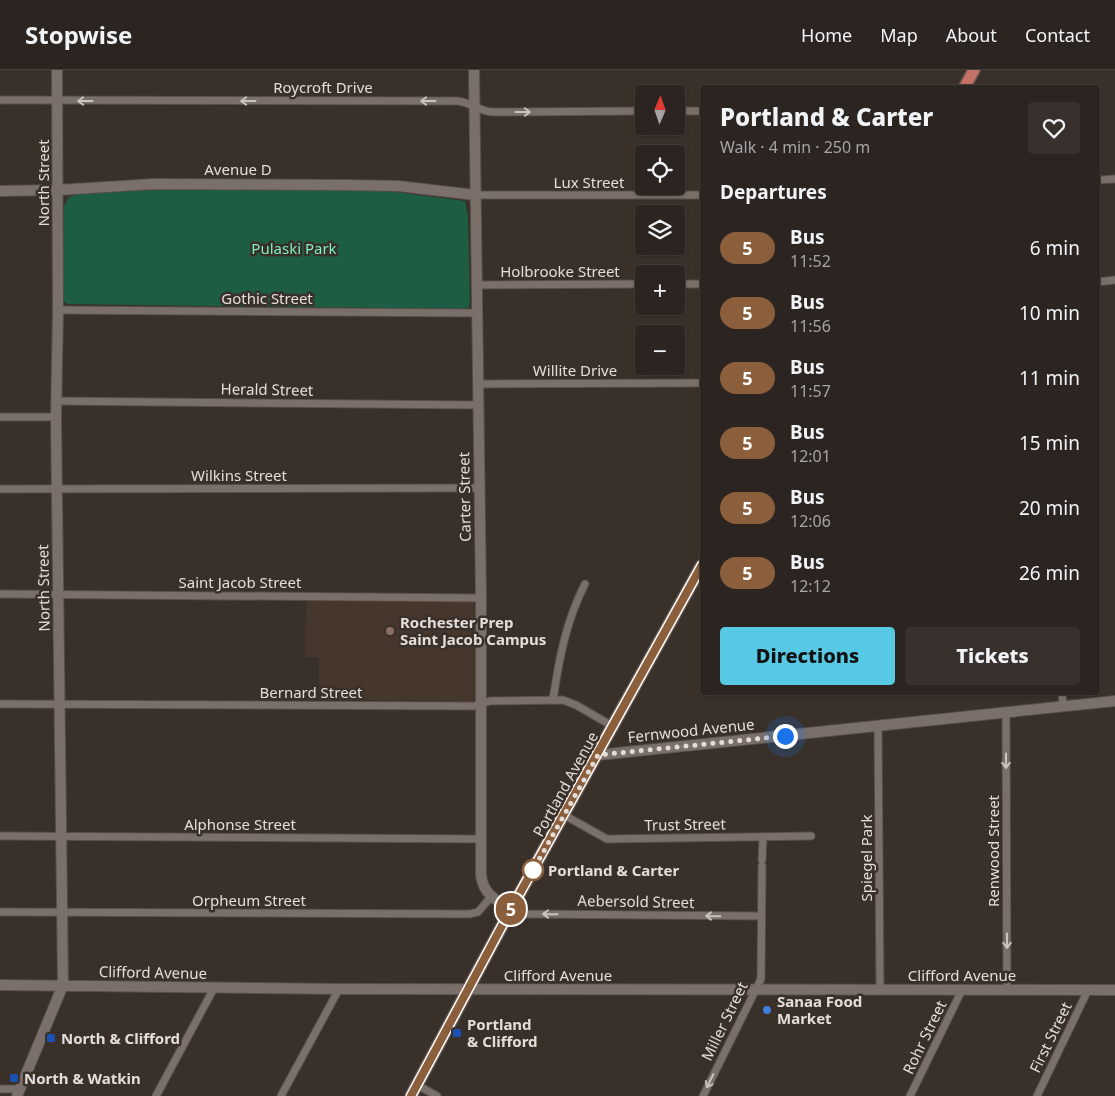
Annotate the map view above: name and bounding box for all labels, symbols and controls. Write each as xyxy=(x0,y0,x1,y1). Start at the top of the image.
text: Stopwise xyxy=(25,18,132,51)
text: Home xyxy=(801,23,852,47)
text: Map xyxy=(880,23,918,47)
text: About xyxy=(946,23,997,47)
text: Contact xyxy=(1025,23,1090,47)
street label: Roycroft Drive xyxy=(273,77,373,97)
north arrow xyxy=(635,85,685,135)
map controls xyxy=(635,85,685,375)
one-way arrow xyxy=(78,96,94,106)
one-way arrow xyxy=(240,96,256,106)
one-way arrow xyxy=(420,96,436,106)
text: Portland & Carter xyxy=(720,100,933,133)
button: heart xyxy=(1028,102,1080,154)
one-way arrow xyxy=(514,107,530,117)
text: Walk · 4 min · 250 m xyxy=(720,136,870,158)
street label: North Street xyxy=(33,139,53,227)
button: locate xyxy=(635,145,685,195)
street label: Avenue D xyxy=(204,159,272,179)
street label: Lux Street xyxy=(554,172,625,192)
text: Departures xyxy=(720,179,827,205)
button: layers xyxy=(635,205,685,255)
text: Bus xyxy=(790,224,825,250)
text: 6 min xyxy=(1030,235,1080,261)
text: 5 xyxy=(742,236,753,260)
park label: Pulaski Park xyxy=(251,238,337,258)
text: 11:52 xyxy=(790,250,831,272)
street label: Holbrooke Street xyxy=(500,261,620,281)
button: + xyxy=(635,265,685,315)
street label: Gothic Street xyxy=(221,288,313,308)
text: Bus xyxy=(790,289,825,315)
text: 10 min xyxy=(1019,300,1080,326)
text: 5 xyxy=(742,301,753,325)
text: 11:56 xyxy=(790,315,831,337)
button: − xyxy=(635,325,685,375)
text: Bus xyxy=(790,354,825,380)
street label: Willite Drive xyxy=(533,360,617,380)
text: 11 min xyxy=(1019,365,1080,391)
text: 5 xyxy=(742,366,753,390)
street label: Herald Street xyxy=(220,378,314,400)
text: 11:57 xyxy=(790,380,831,402)
text: Bus xyxy=(790,419,825,445)
text: 15 min xyxy=(1019,430,1080,456)
text: 5 xyxy=(742,431,753,455)
text: 12:01 xyxy=(790,445,831,467)
street label: Carter Street xyxy=(453,451,475,542)
street label: Wilkins Street xyxy=(191,465,287,485)
text: Bus xyxy=(790,484,825,510)
text: 20 min xyxy=(1019,495,1080,521)
text: 5 xyxy=(742,496,753,520)
text: 12:06 xyxy=(790,510,831,532)
street label: North Street xyxy=(32,544,54,632)
text: Bus xyxy=(790,549,825,575)
text: 26 min xyxy=(1019,560,1080,586)
text: 5 xyxy=(742,561,753,585)
street label: Saint Jacob Street xyxy=(179,572,302,592)
text: 12:12 xyxy=(790,575,831,597)
place label: Rochester Prep Saint Jacob Campus xyxy=(400,612,546,649)
marker: Rochester Prep Saint Jacob Campus xyxy=(384,625,396,637)
button: Directions xyxy=(720,627,895,685)
button: Tickets xyxy=(905,627,1080,685)
street label: Bernard Street xyxy=(260,682,363,702)
street label: Fernwood Avenue xyxy=(627,713,755,747)
your location xyxy=(773,724,798,749)
street label: Portland Avenue xyxy=(528,728,602,840)
one-way arrow xyxy=(1001,752,1011,769)
street label: Renwood Street xyxy=(983,794,1003,907)
street label: Trust Street xyxy=(644,813,726,835)
street label: Alphonse Street xyxy=(184,814,296,834)
street label: Spiegel Park xyxy=(856,815,876,901)
marker: Portland & Carter xyxy=(522,859,544,881)
place label: Portland & Carter xyxy=(548,860,679,880)
street label: Orpheum Street xyxy=(192,890,307,910)
street label: Aebersold Street xyxy=(577,890,695,912)
line badge: 5 xyxy=(495,893,527,925)
text: 5 xyxy=(506,897,516,921)
one-way arrow xyxy=(542,909,558,919)
one-way arrow xyxy=(705,911,721,921)
one-way arrow xyxy=(1002,932,1012,949)
street label: Clifford Avenue xyxy=(99,961,207,983)
street label: Clifford Avenue xyxy=(504,965,612,985)
street label: Clifford Avenue xyxy=(908,965,1016,985)
street label: Miller Street xyxy=(696,978,752,1064)
place label: Sanaa Food Market xyxy=(777,991,862,1028)
street label: Rohr Street xyxy=(898,996,951,1077)
street label: First Street xyxy=(1024,998,1076,1076)
marker: Sanaa Food Market xyxy=(761,1004,773,1016)
place label: Portland & Clifford xyxy=(467,1014,538,1051)
marker: Portland & Clifford xyxy=(451,1027,463,1039)
place label: North & Clifford xyxy=(61,1028,180,1048)
marker: North & Clifford xyxy=(45,1032,57,1044)
place label: North & Watkin xyxy=(24,1068,141,1088)
marker: North & Watkin xyxy=(8,1072,20,1084)
one-way arrow xyxy=(705,1073,714,1088)

